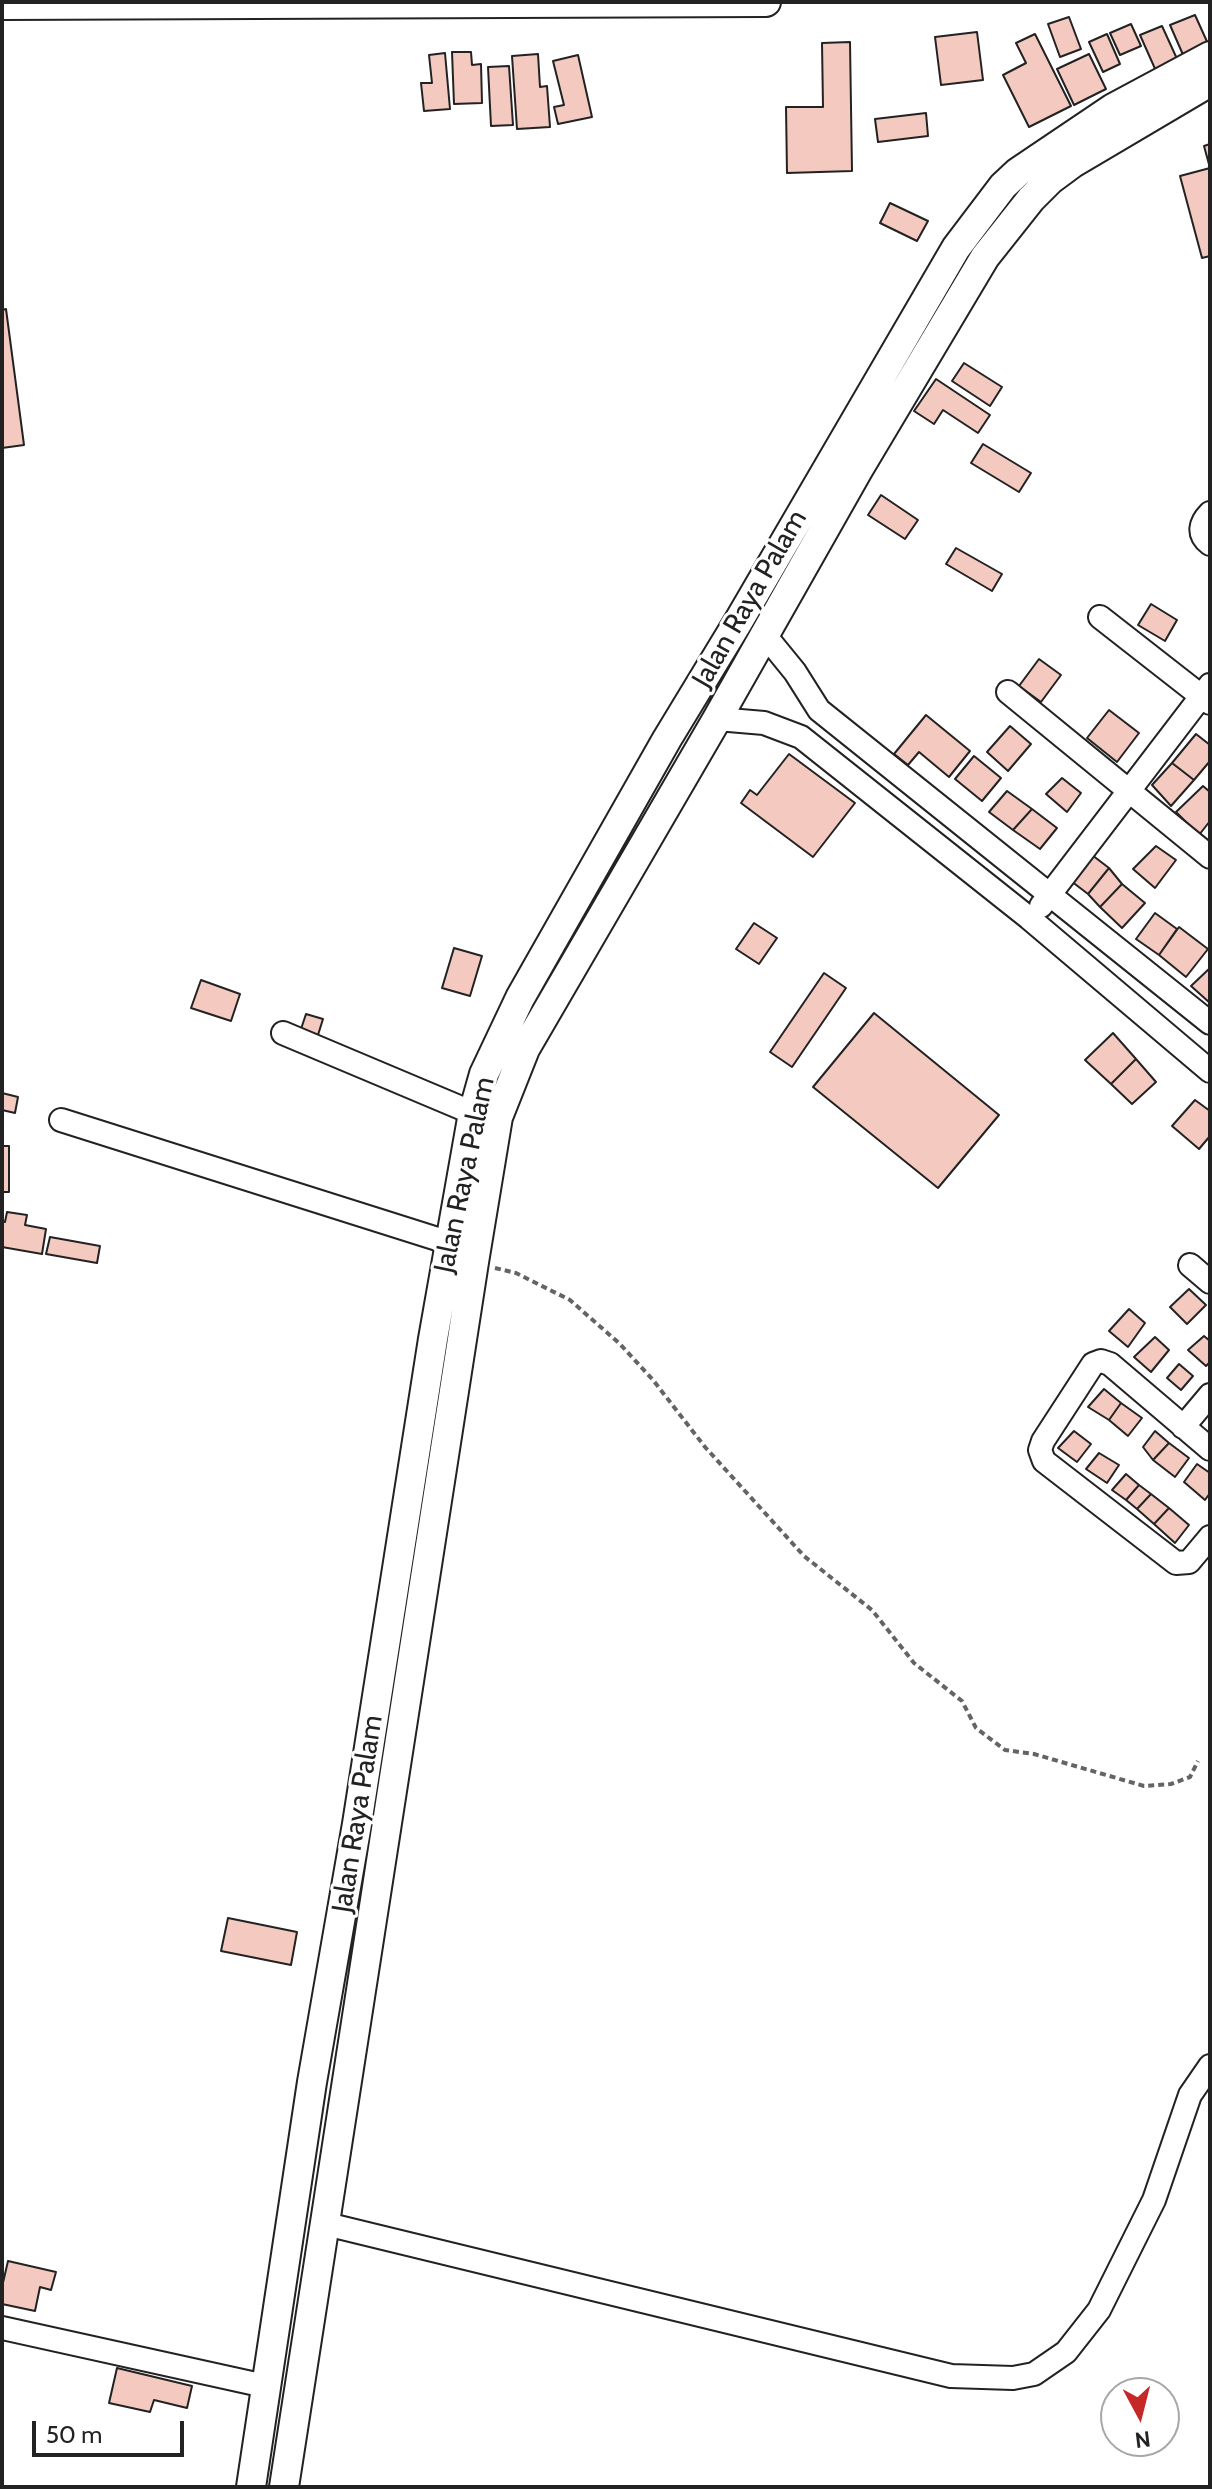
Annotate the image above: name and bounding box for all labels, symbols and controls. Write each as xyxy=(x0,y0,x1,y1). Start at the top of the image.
street label: Jalan Raya Palam xyxy=(686,504,814,694)
street label: Jalan Raya Palam xyxy=(428,1074,502,1276)
street label: Jalan Raya Palam xyxy=(326,1713,390,1915)
north arrow xyxy=(1100,2377,1180,2457)
scale bar xyxy=(36,2405,188,2455)
text: 50 m xyxy=(46,2420,102,2449)
text: N xyxy=(1133,2425,1152,2454)

